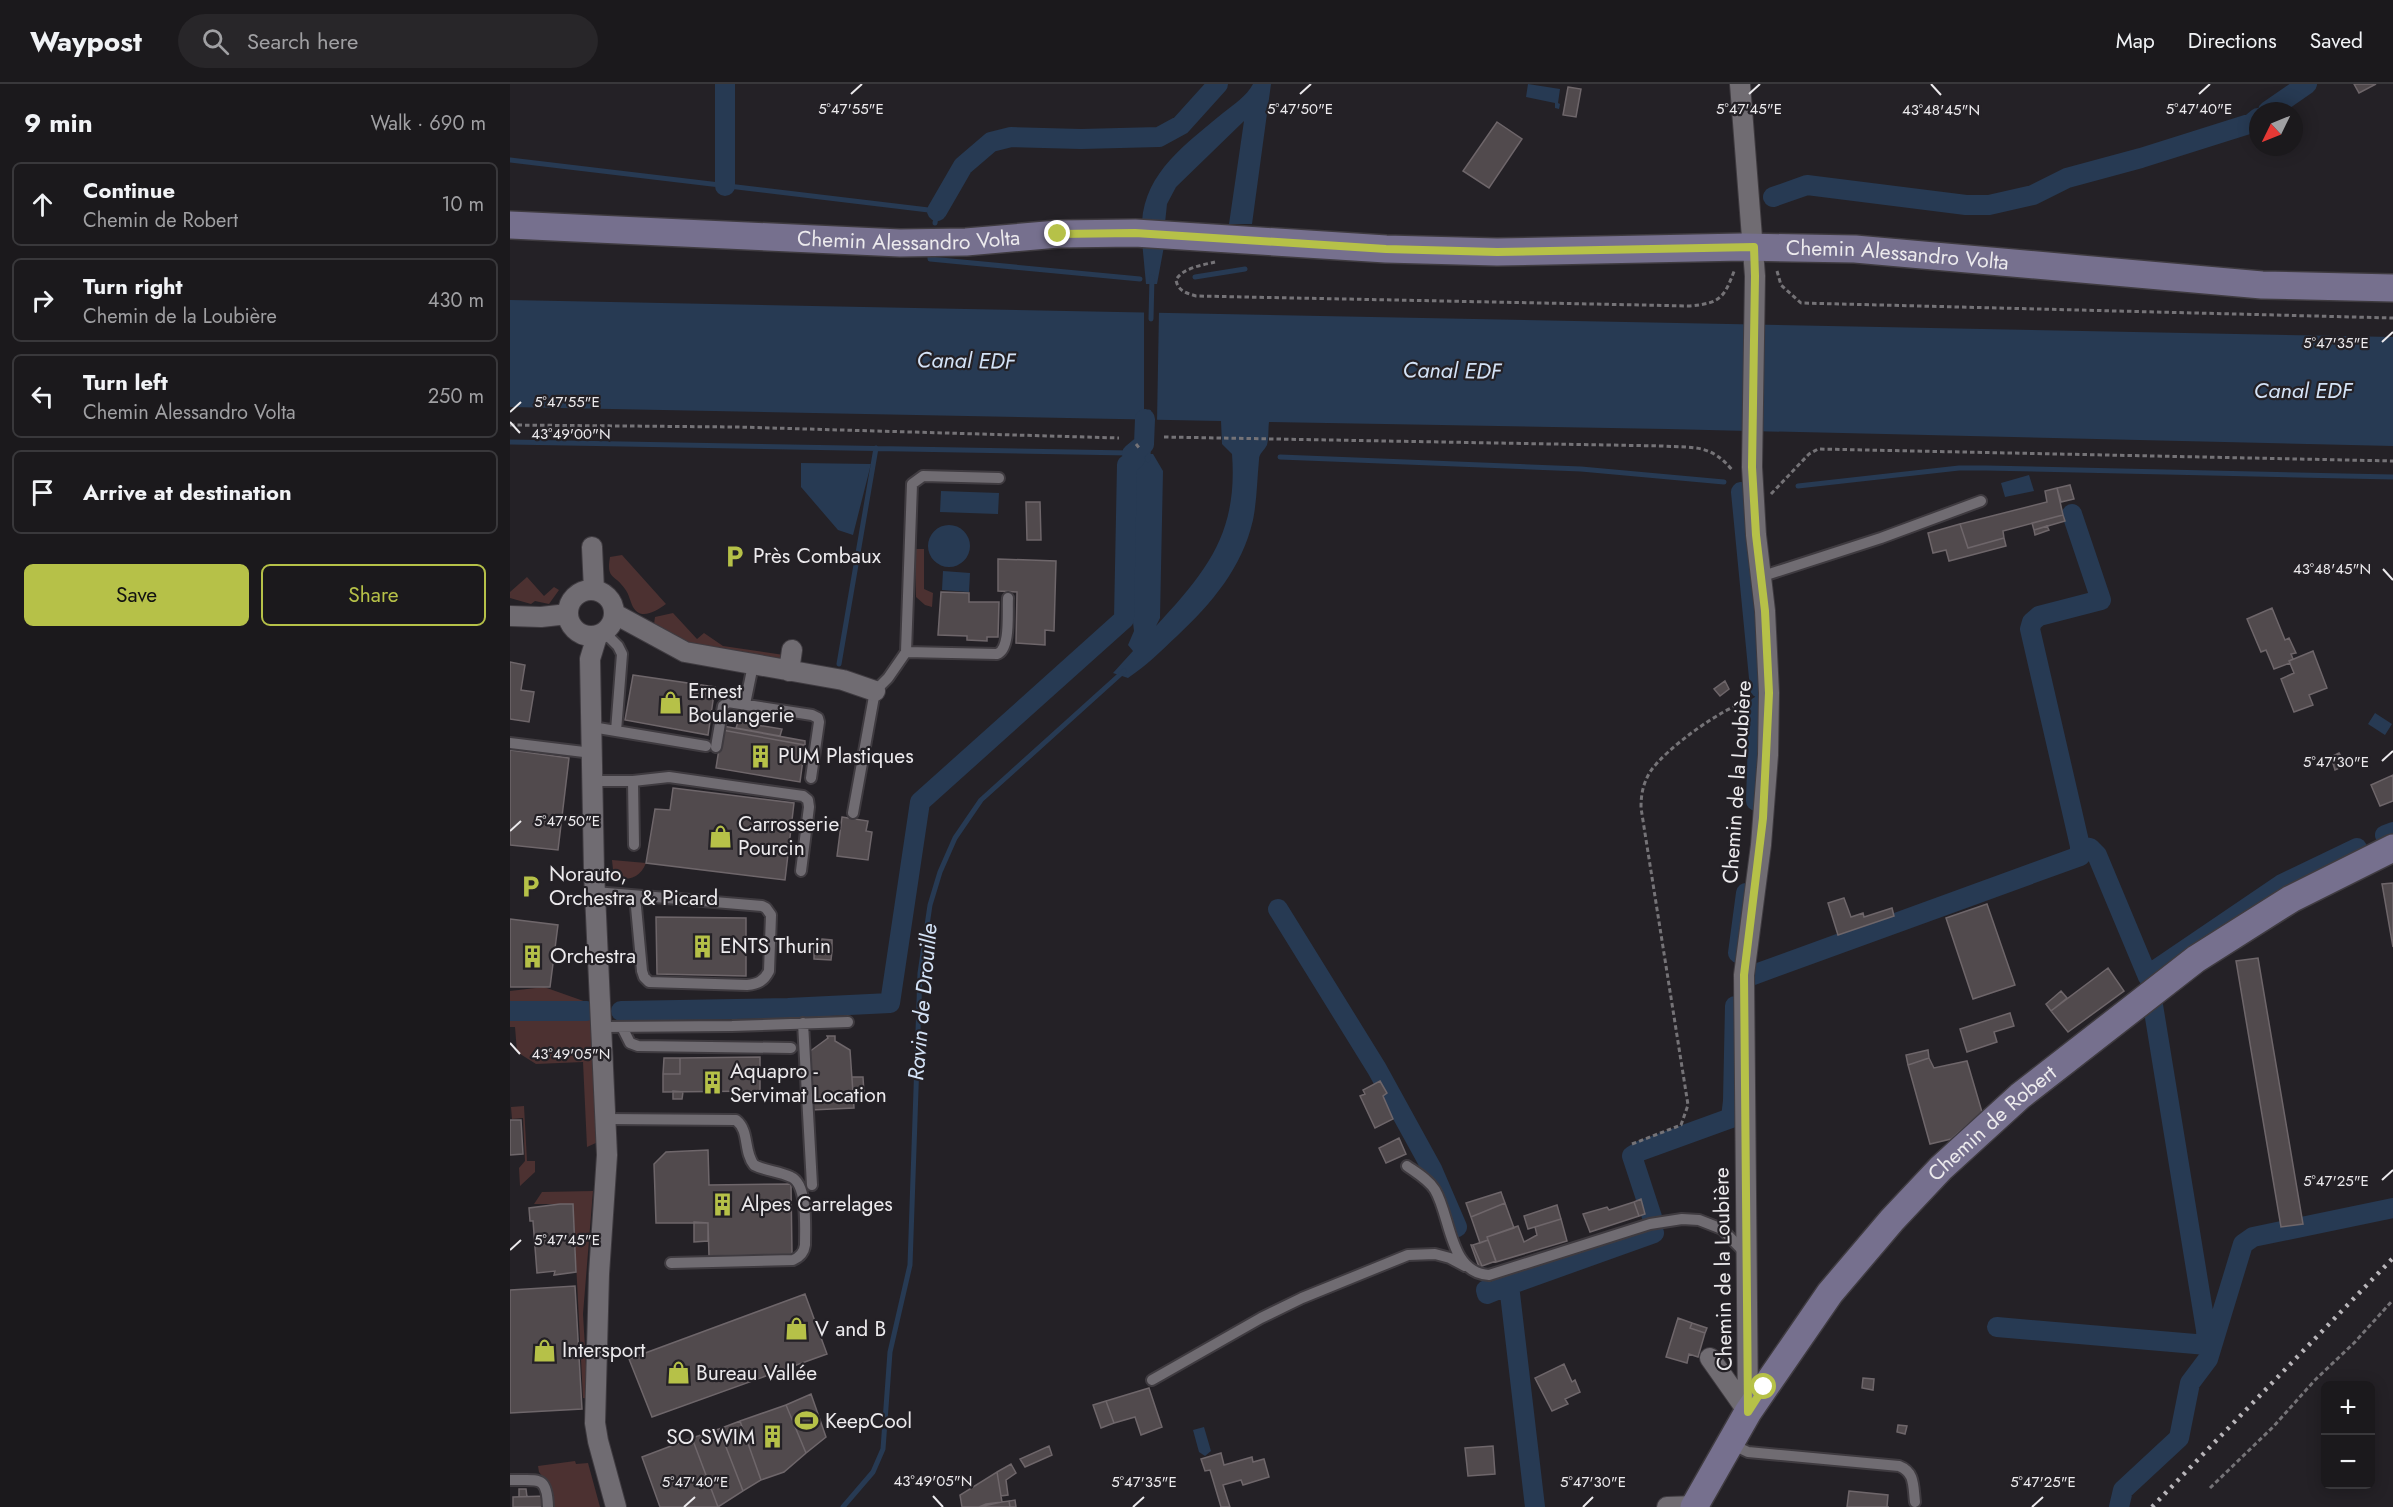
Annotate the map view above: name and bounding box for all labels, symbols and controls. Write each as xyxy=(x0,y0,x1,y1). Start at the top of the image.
search box xyxy=(178,14,598,68)
text: Waypost xyxy=(30,21,142,62)
icon: search xyxy=(199,25,232,58)
text: Search here xyxy=(247,25,358,57)
text: Map xyxy=(2116,26,2155,56)
text: Directions xyxy=(2188,26,2277,56)
text: Saved xyxy=(2310,26,2363,56)
text: 5°47'55"E xyxy=(818,98,884,120)
text: 5°47'50"E xyxy=(1267,98,1333,120)
text: 5°47'45"E xyxy=(1716,98,1782,120)
text: 5°47'40"E xyxy=(2166,98,2232,120)
text: 43°48'45"N xyxy=(1902,99,1980,121)
north arrow xyxy=(2249,102,2303,156)
text: 9 min xyxy=(24,104,93,142)
text: Walk · 690 m xyxy=(371,109,486,138)
text: Continue xyxy=(83,174,175,206)
icon: ahead xyxy=(26,188,59,221)
text: 10 m xyxy=(441,190,484,219)
text: Chemin de Robert xyxy=(83,206,238,235)
route end xyxy=(1044,220,1070,246)
street label: Chemin Alessandro Volta xyxy=(796,222,1021,258)
street label: Chemin Alessandro Volta xyxy=(1786,233,2010,278)
text: Turn right xyxy=(83,270,183,302)
icon: right xyxy=(26,284,59,317)
text: 430 m xyxy=(428,286,484,315)
text: Chemin de la Loubière xyxy=(83,302,277,331)
text: 5°47'35"E xyxy=(2303,332,2369,354)
water label: Canal EDF xyxy=(916,343,1017,377)
water label: Canal EDF xyxy=(1402,353,1503,387)
text: Turn left xyxy=(83,366,168,398)
water label: Canal EDF xyxy=(2254,374,2354,406)
icon: left xyxy=(26,380,59,413)
text: 250 m xyxy=(428,382,484,411)
text: 5°47'55"E xyxy=(534,391,600,413)
text: Chemin Alessandro Volta xyxy=(83,398,296,427)
text: 43°49'00"N xyxy=(531,423,611,445)
icon: arrive xyxy=(26,476,59,509)
text: Arrive at destination xyxy=(83,476,292,508)
place label: Près Combaux xyxy=(753,541,881,571)
parking icon: Près Combaux xyxy=(722,543,748,569)
text: 43°48'45"N xyxy=(2293,558,2371,580)
button: Save xyxy=(24,564,249,626)
button: Share xyxy=(261,564,486,626)
place label: Ernest Boulangerie xyxy=(688,676,795,730)
street label: Chemin de la Loubière xyxy=(1715,679,1759,885)
shop icon: Ernest Boulangerie xyxy=(657,690,683,716)
place label: PUM Plastiques xyxy=(778,741,914,771)
building icon: PUM Plastiques xyxy=(747,743,773,769)
text: 5°47'30"E xyxy=(2303,751,2369,773)
place label: Carrosserie Pourcin xyxy=(738,809,839,863)
text: 5°47'50"E xyxy=(534,810,600,832)
shop icon: Carrosserie Pourcin xyxy=(707,823,733,849)
place label: Norauto, Orchestra & Picard xyxy=(549,859,718,913)
parking icon: Norauto, Orchestra & Picard xyxy=(518,873,544,899)
water label: Ravin de Drouille xyxy=(899,922,945,1082)
place label: ENTS Thurin xyxy=(720,931,831,961)
building icon: ENTS Thurin xyxy=(689,933,715,959)
place label: Orchestra xyxy=(550,941,636,971)
building icon: Orchestra xyxy=(519,943,545,969)
text: 43°49'05"N xyxy=(532,1043,610,1065)
place label: Aquapro - Servimat Location xyxy=(730,1056,887,1110)
street label: Chemin de Robert xyxy=(1921,1058,2063,1188)
building icon: Aquapro - Servimat Location xyxy=(699,1070,725,1096)
street label: Chemin de la Loubière xyxy=(1706,1167,1740,1371)
text: 5°47'25"E xyxy=(2303,1170,2369,1192)
place label: Alpes Carrelages xyxy=(741,1189,893,1219)
building icon: Alpes Carrelages xyxy=(710,1191,736,1217)
text: 5°47'45"E xyxy=(534,1229,600,1251)
place label: V and B xyxy=(815,1314,886,1344)
shop icon: V and B xyxy=(784,1316,810,1342)
place label: Intersport xyxy=(562,1335,645,1365)
shop icon: Intersport xyxy=(531,1337,557,1363)
place label: Bureau Vallée xyxy=(696,1358,817,1388)
shop icon: Bureau Vallée xyxy=(665,1360,691,1386)
route start xyxy=(1750,1373,1776,1399)
map controls xyxy=(2321,1381,2375,1489)
button: + xyxy=(2321,1381,2375,1435)
place label: KeepCool xyxy=(825,1406,912,1436)
sports icon: KeepCool xyxy=(794,1408,820,1434)
place label: SO SWIM xyxy=(666,1422,755,1452)
building icon: SO SWIM xyxy=(760,1424,786,1450)
button: − xyxy=(2321,1435,2375,1489)
text: 43°49'05"N xyxy=(894,1470,972,1492)
text: 5°47'40"E xyxy=(662,1471,728,1493)
text: 5°47'35"E xyxy=(1111,1471,1177,1493)
text: 5°47'30"E xyxy=(1560,1471,1626,1493)
text: 5°47'25"E xyxy=(2010,1471,2076,1493)

